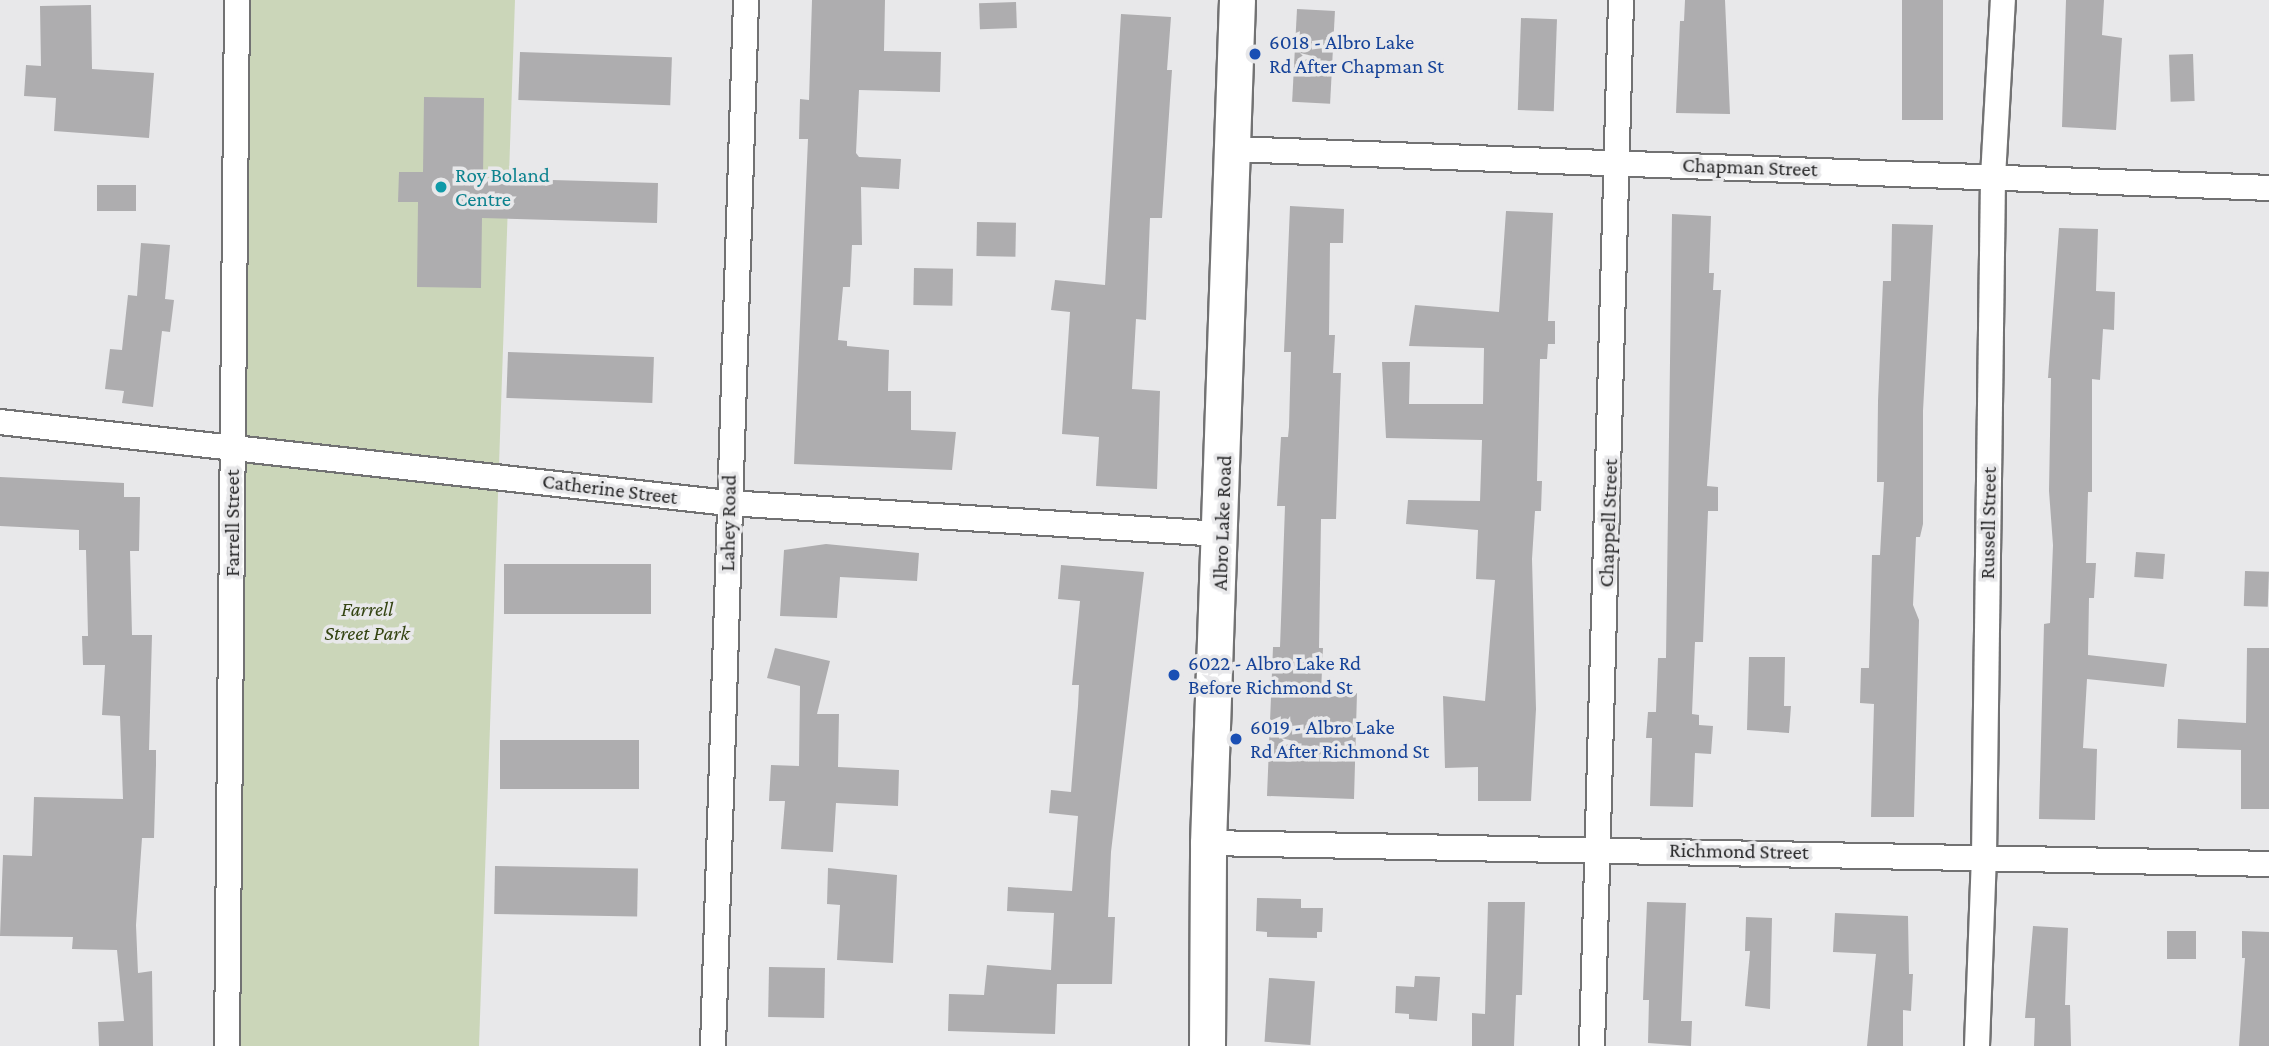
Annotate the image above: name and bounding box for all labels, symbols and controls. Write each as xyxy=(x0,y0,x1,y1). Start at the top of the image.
place label: 6018 - Albro Lake Rd After Chapman St xyxy=(1269,29,1444,79)
marker: 6018 - Albro Lake Rd After Chapman St xyxy=(1247,46,1263,62)
street label: Chapman Street xyxy=(1682,152,1818,182)
place label: Roy Boland Centre xyxy=(455,162,550,212)
marker: Roy Boland Centre xyxy=(433,179,449,195)
street label: Albro Lake Road xyxy=(1207,455,1237,591)
street label: Chappell Street xyxy=(1593,458,1623,588)
street label: Russell Street xyxy=(1974,467,2002,579)
street label: Catherine Street xyxy=(541,468,679,510)
street label: Farrell Street xyxy=(219,469,245,577)
street label: Lahey Road xyxy=(715,474,741,572)
park label: Farrell Street Park xyxy=(324,596,410,646)
place label: 6022 - Albro Lake Rd Before Richmond St xyxy=(1188,650,1361,700)
marker: 6022 - Albro Lake Rd Before Richmond St xyxy=(1166,667,1182,683)
place label: 6019 - Albro Lake Rd After Richmond St xyxy=(1250,714,1429,764)
marker: 6019 - Albro Lake Rd After Richmond St xyxy=(1228,731,1244,747)
street label: Richmond Street xyxy=(1669,837,1809,865)

